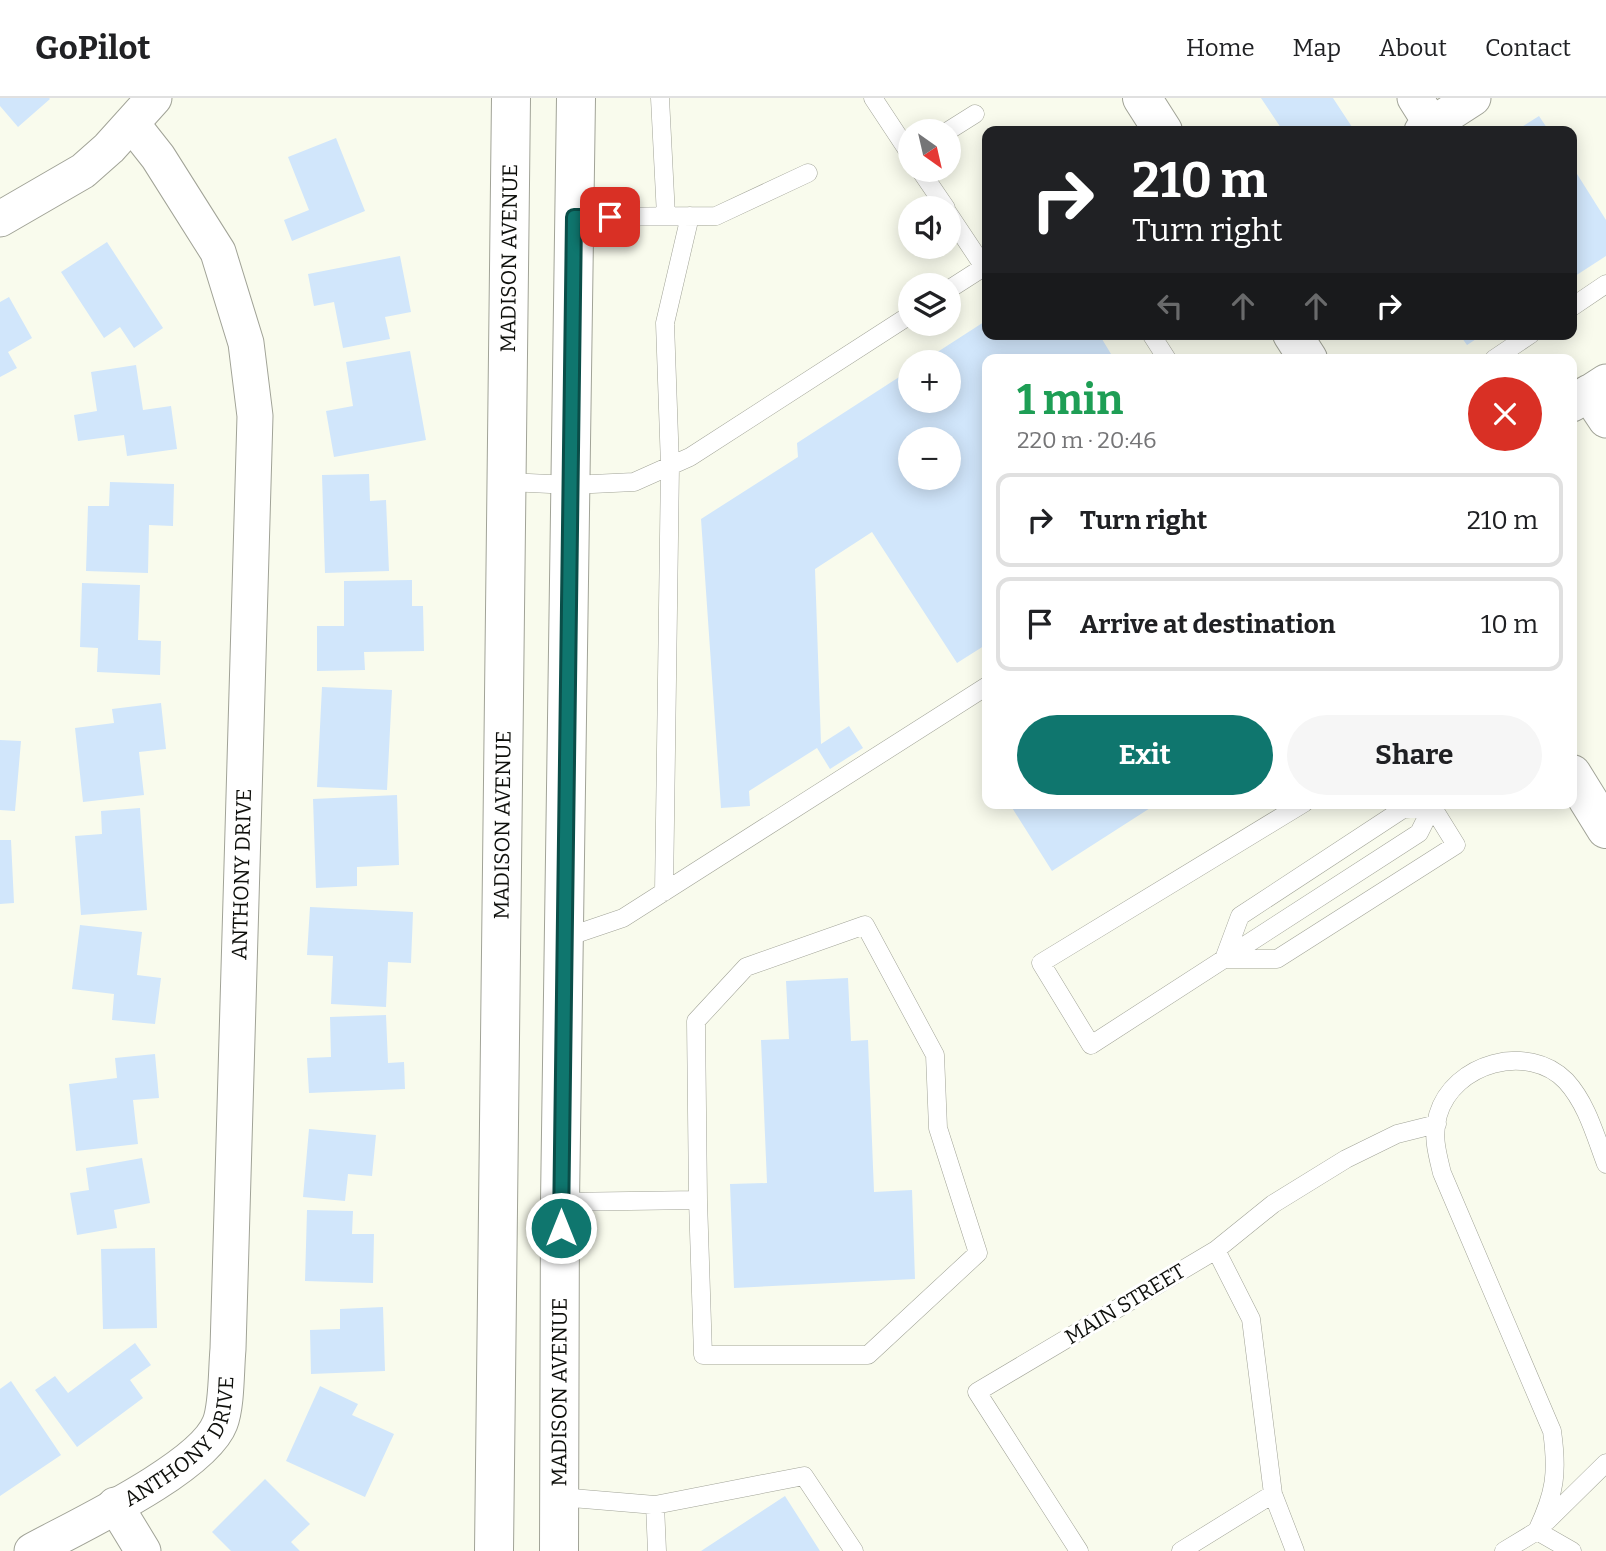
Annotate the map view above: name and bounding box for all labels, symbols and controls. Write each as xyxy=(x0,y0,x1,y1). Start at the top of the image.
text: GoPilot xyxy=(35,28,151,68)
text: Home xyxy=(1186,34,1255,62)
text: Map xyxy=(1293,34,1341,62)
text: About xyxy=(1379,34,1447,62)
text: Contact xyxy=(1485,34,1571,62)
north arrow xyxy=(898,119,961,182)
map controls xyxy=(898,119,961,490)
text: 210 m xyxy=(1132,151,1267,210)
icon: right xyxy=(1017,154,1108,245)
street label: MADISON AVENUE xyxy=(495,164,523,353)
pin xyxy=(580,187,640,247)
button: sound xyxy=(898,196,961,259)
icon: arrive xyxy=(591,198,629,236)
text: Turn right xyxy=(1132,211,1283,249)
button: layers xyxy=(898,273,961,336)
icon: left xyxy=(1151,287,1189,325)
icon: ahead xyxy=(1224,287,1262,325)
icon: ahead xyxy=(1297,287,1335,325)
icon: right xyxy=(1370,287,1408,325)
button: + xyxy=(898,350,961,413)
text: 1 min xyxy=(1017,375,1123,425)
button: close xyxy=(1468,377,1542,451)
text: 220 m · 20:46 xyxy=(1017,426,1156,454)
button: − xyxy=(898,427,961,490)
icon: right xyxy=(1021,501,1059,539)
text: Turn right xyxy=(1080,505,1207,536)
text: 210 m xyxy=(1467,505,1538,536)
icon: arrive xyxy=(1021,605,1059,643)
text: Arrive at destination xyxy=(1080,609,1335,640)
text: 10 m xyxy=(1481,609,1538,640)
button: Exit xyxy=(1017,715,1273,795)
button: Share xyxy=(1287,715,1542,795)
street label: MADISON AVENUE xyxy=(488,731,517,920)
street label: ANTHONY DRIVE xyxy=(226,788,257,960)
position arrow xyxy=(524,1191,598,1265)
street label: MAIN STREET xyxy=(1060,1258,1190,1350)
street label: MADISON AVENUE xyxy=(546,1298,573,1486)
street label: ANTHONY DRIVE xyxy=(119,1375,239,1512)

